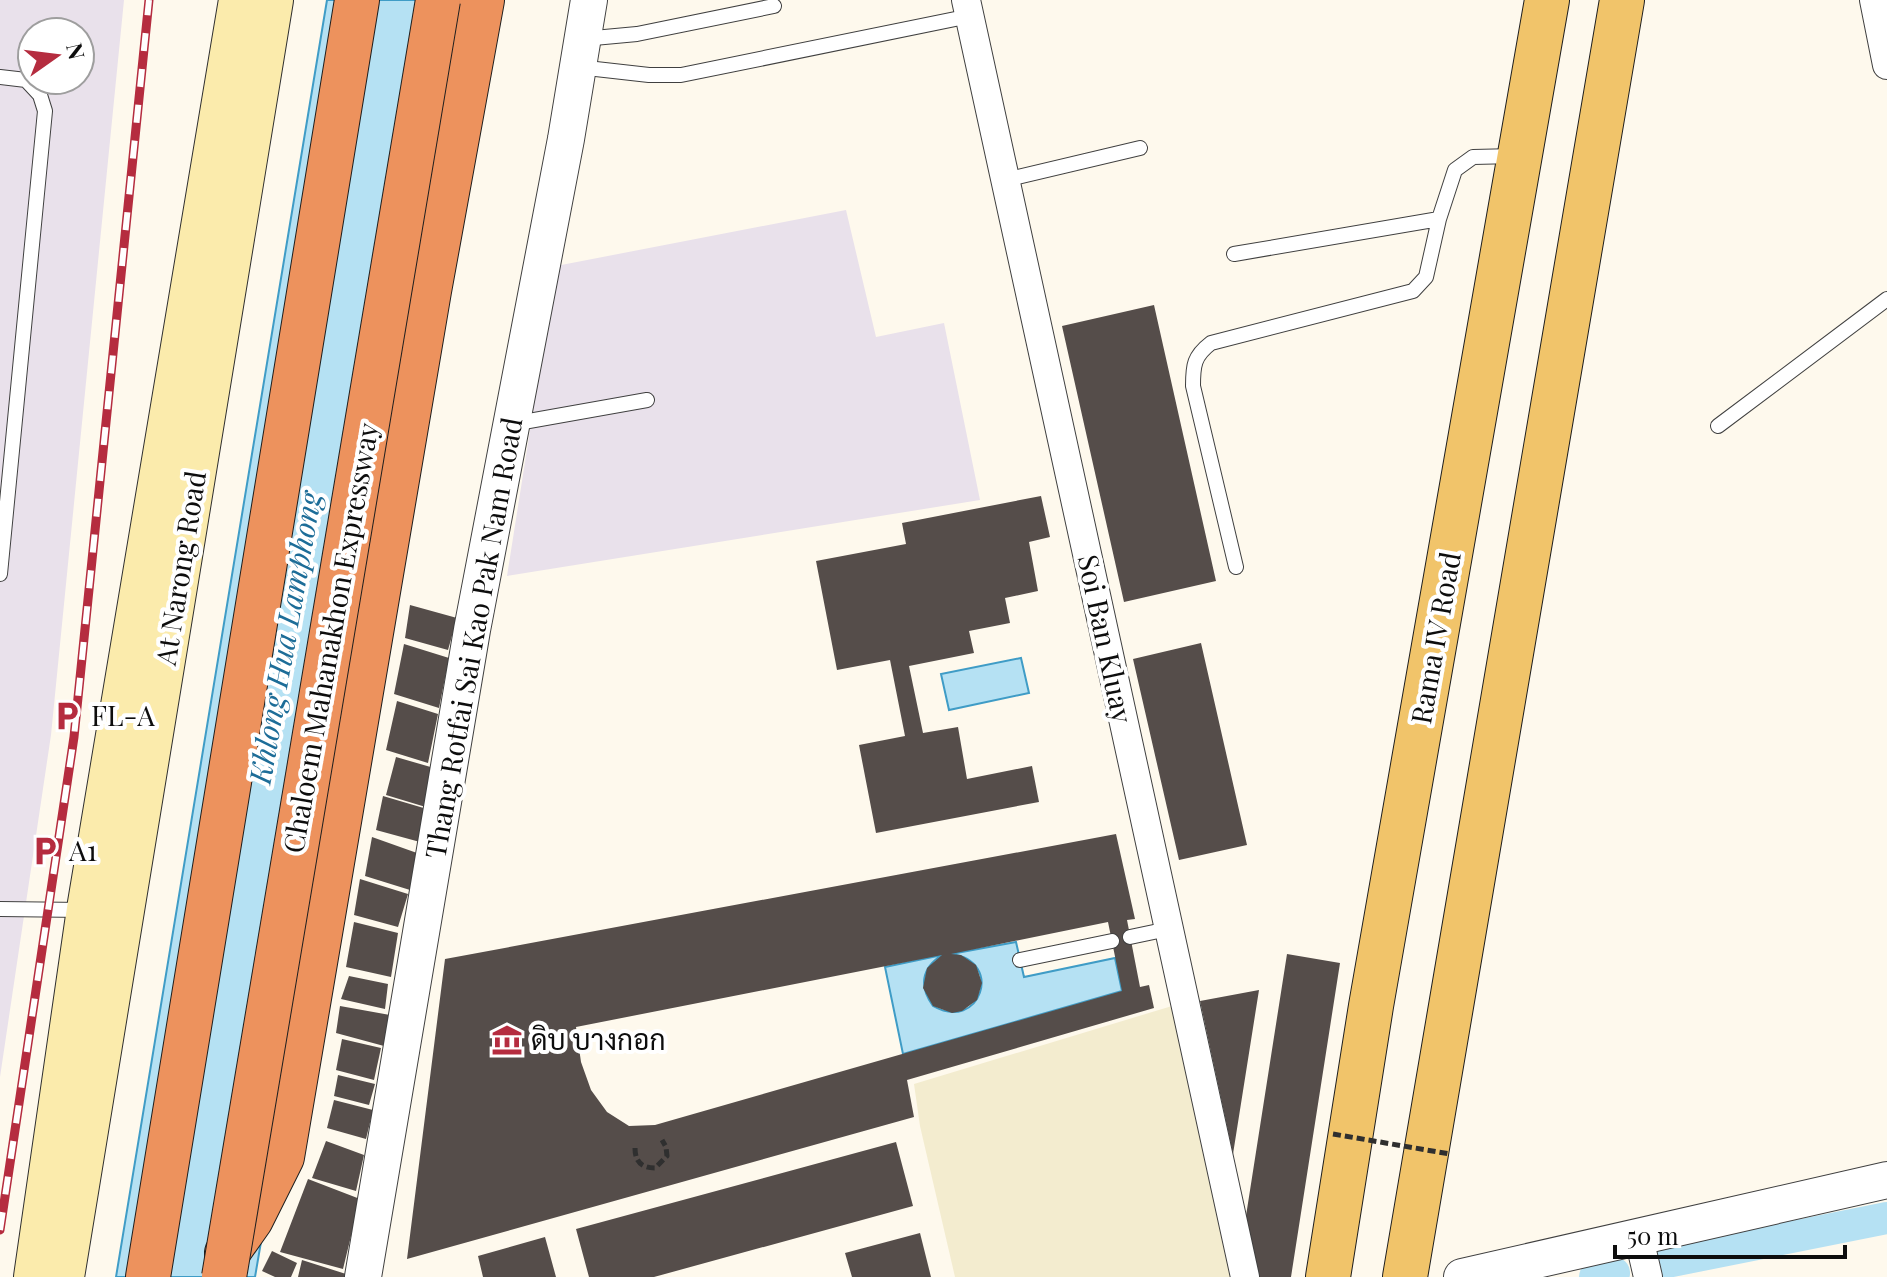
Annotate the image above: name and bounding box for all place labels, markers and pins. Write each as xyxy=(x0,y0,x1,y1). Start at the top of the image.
place label: FL-A xyxy=(91,696,155,733)
parking icon: FL-A xyxy=(50,699,84,733)
place label: A1 xyxy=(68,831,97,868)
parking icon: A1 xyxy=(28,834,62,868)
place label: ดิบ บางกอก xyxy=(531,1020,666,1057)
museum icon: ดิบ บางกอก xyxy=(490,1023,524,1057)

